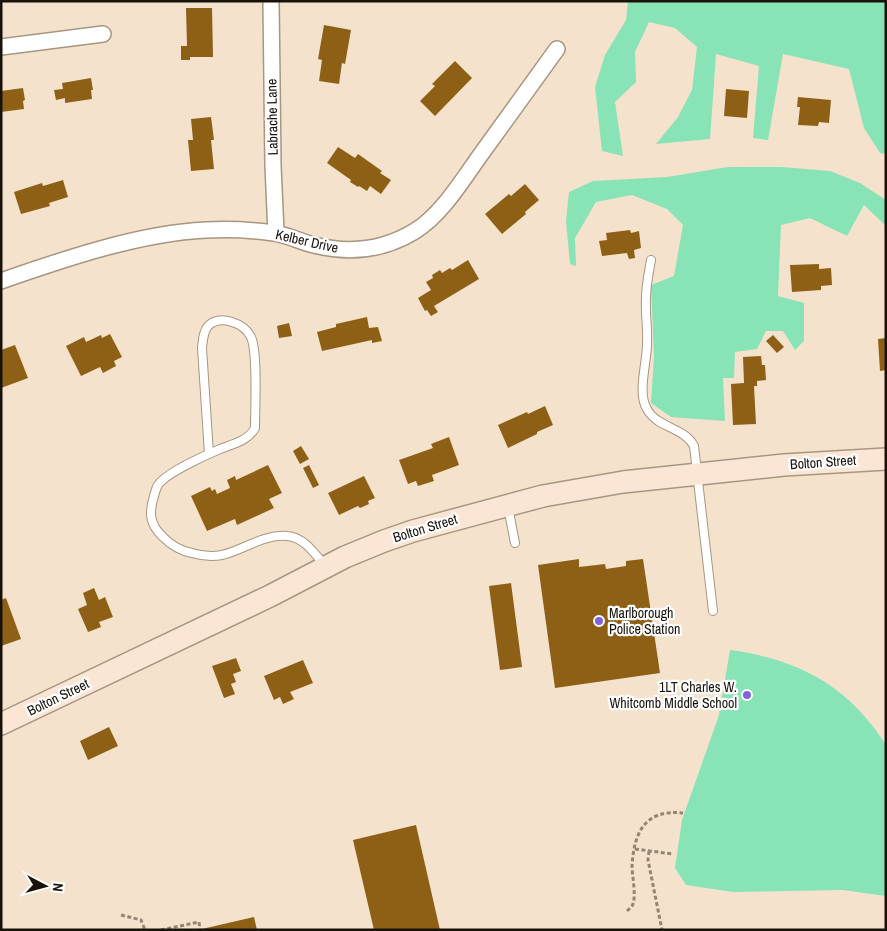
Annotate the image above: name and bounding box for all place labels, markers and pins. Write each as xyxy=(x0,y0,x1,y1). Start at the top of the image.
place label: Marlborough Police Station xyxy=(609,604,680,638)
marker: Marlborough Police Station xyxy=(593,615,605,627)
place label: 1LT Charles W. Whitcomb Middle School xyxy=(609,678,737,712)
marker: 1LT Charles W. Whitcomb Middle School xyxy=(741,689,753,701)

